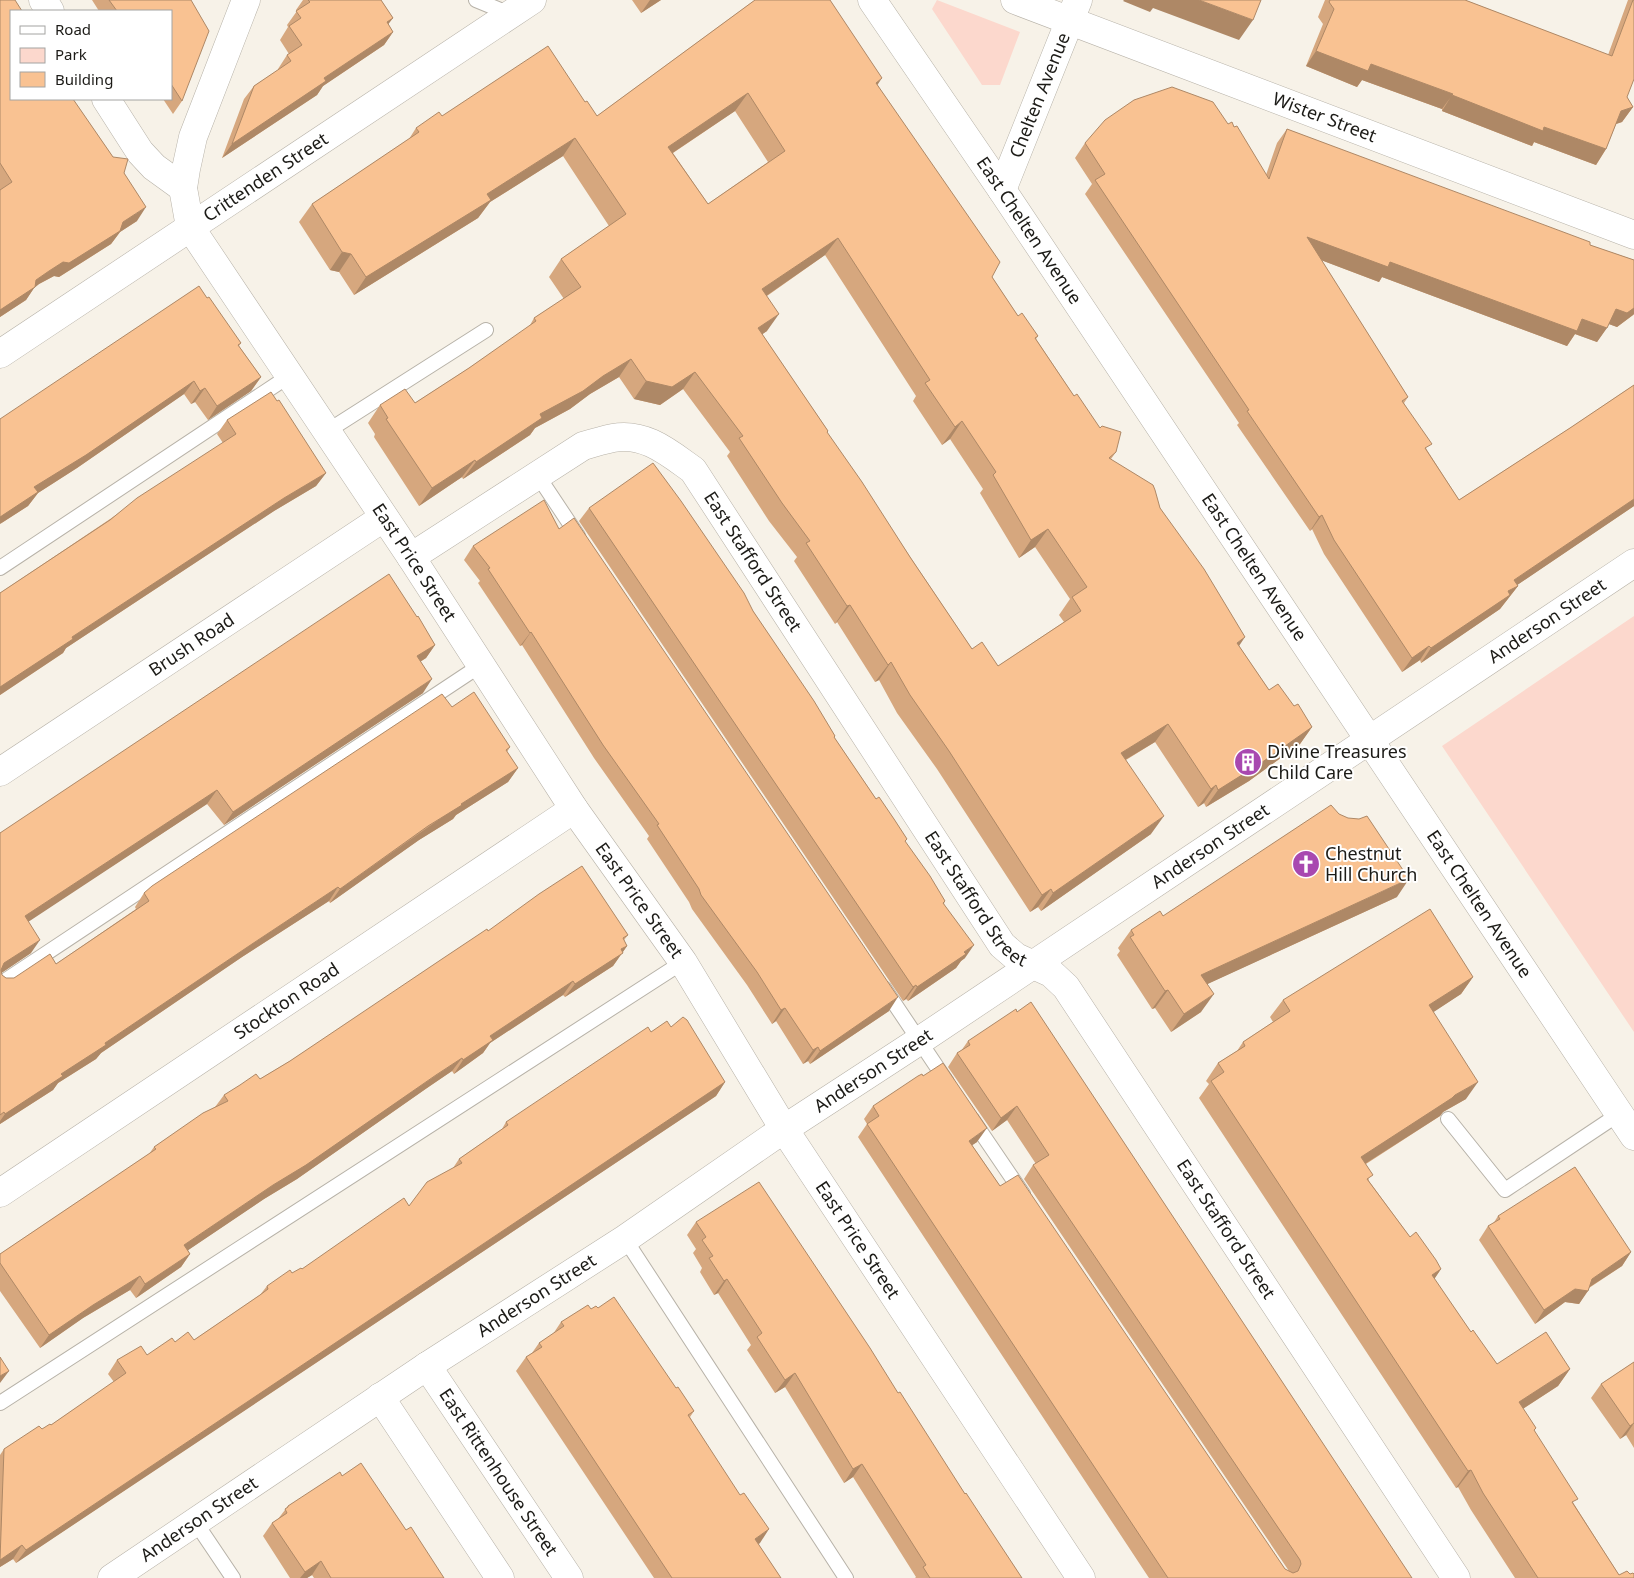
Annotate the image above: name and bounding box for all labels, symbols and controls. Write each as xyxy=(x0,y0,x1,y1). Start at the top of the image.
legend xyxy=(10,10,172,100)
text: Road xyxy=(55,19,91,39)
street label: Chelten Avenue xyxy=(1003,29,1075,161)
text: Park xyxy=(55,44,87,64)
text: Building xyxy=(55,69,113,89)
street label: Wister Street xyxy=(1270,86,1381,147)
street label: Crittenden Street xyxy=(198,126,332,227)
street label: East Chelten Avenue xyxy=(972,152,1088,309)
street label: East Stafford Street xyxy=(699,486,808,636)
street label: East Chelten Avenue xyxy=(1197,488,1313,645)
street label: East Price Street xyxy=(367,498,463,626)
street label: Anderson Street xyxy=(1483,572,1611,668)
street label: Brush Road xyxy=(144,607,239,681)
place label: Divine Treasures Child Care xyxy=(1267,739,1407,784)
building icon: Divine Treasures Child Care xyxy=(1233,747,1263,777)
street label: Anderson Street xyxy=(1146,797,1274,893)
street label: East Chelten Avenue xyxy=(1422,825,1538,982)
street label: East Stafford Street xyxy=(920,826,1032,972)
street label: East Price Street xyxy=(590,837,690,963)
place label: Chestnut Hill Church xyxy=(1325,841,1417,886)
church icon: Chestnut Hill Church xyxy=(1291,849,1321,879)
street label: Stockton Road xyxy=(229,956,344,1044)
street label: Anderson Street xyxy=(809,1022,937,1117)
street label: East Stafford Street xyxy=(1172,1154,1282,1304)
street label: East Price Street xyxy=(811,1176,906,1304)
street label: Anderson Street xyxy=(472,1247,601,1342)
street label: East Rittenhouse Street xyxy=(434,1383,564,1561)
street label: Anderson Street xyxy=(135,1470,262,1567)

